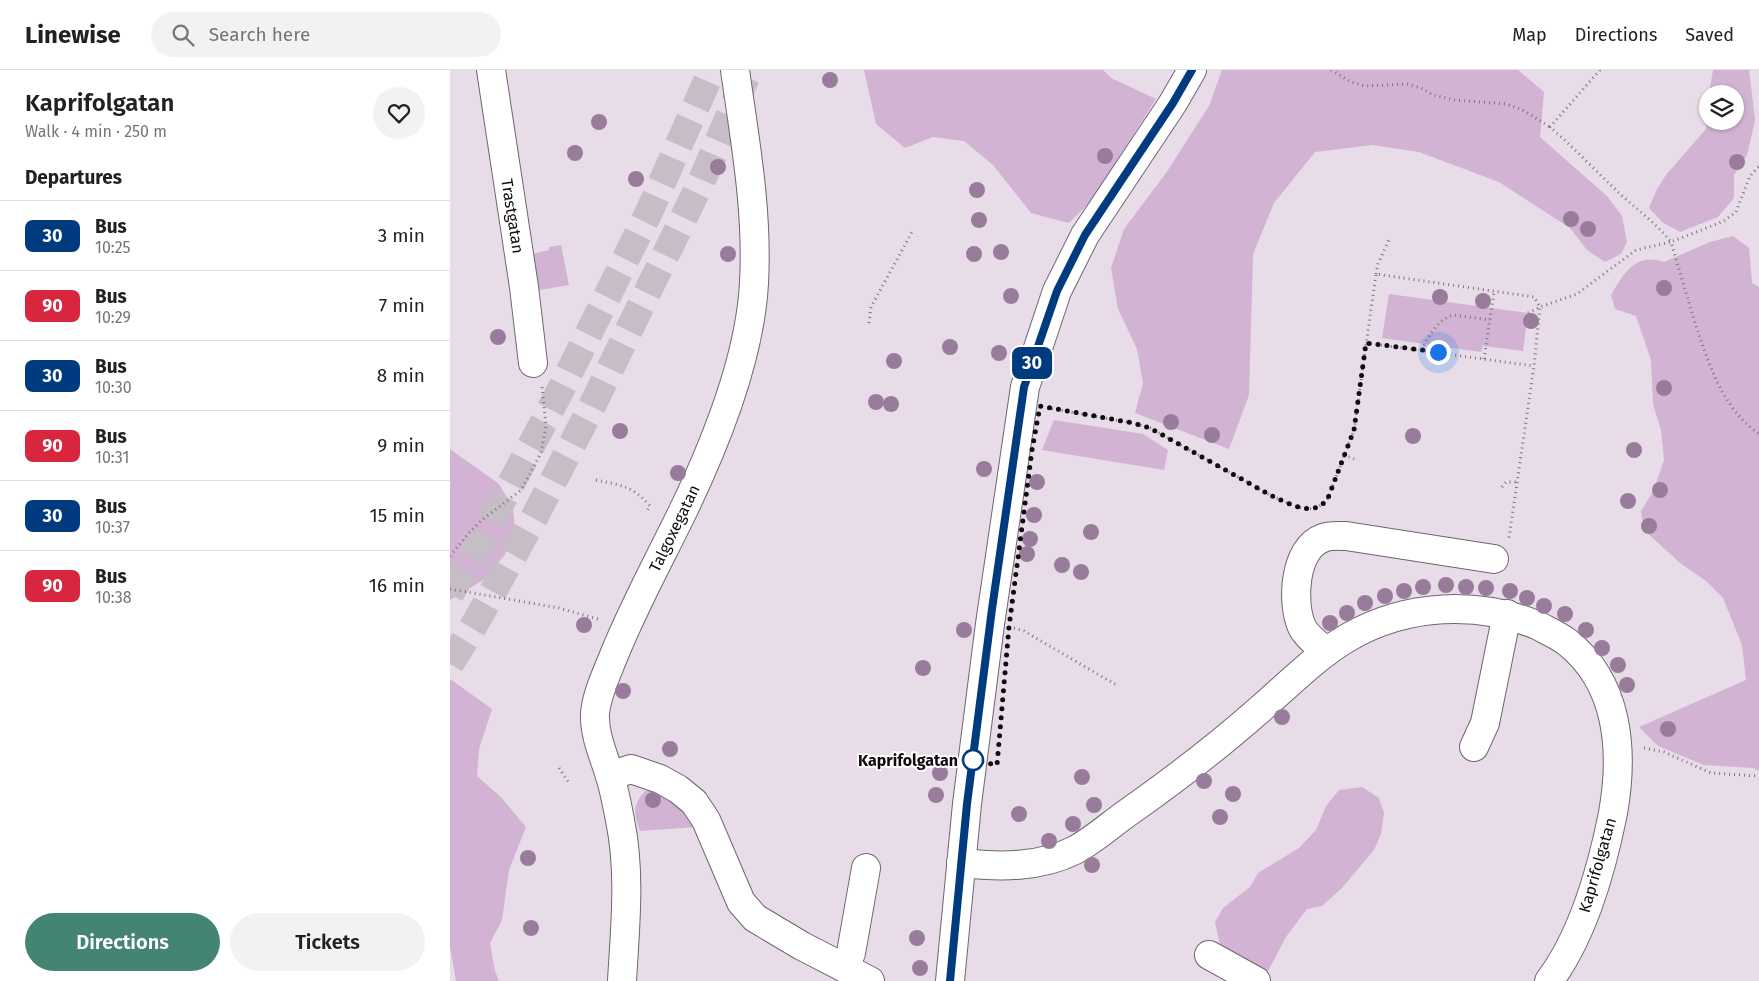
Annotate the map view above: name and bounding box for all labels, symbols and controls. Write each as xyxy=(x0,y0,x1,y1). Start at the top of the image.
search box xyxy=(151,12,501,57)
text: Linewise xyxy=(25,21,121,49)
icon: search xyxy=(169,21,197,49)
text: Search here xyxy=(209,23,310,46)
text: Map xyxy=(1512,24,1547,46)
text: Directions xyxy=(1575,24,1657,46)
text: Saved xyxy=(1685,24,1734,46)
map controls xyxy=(1699,85,1744,130)
button: layers xyxy=(1699,85,1744,130)
button: heart xyxy=(373,87,425,139)
text: Kaprifolgatan xyxy=(25,89,174,117)
text: Walk · 4 min · 250 m xyxy=(25,122,167,141)
text: Departures xyxy=(25,166,122,189)
street label: Trastgatan xyxy=(497,177,528,255)
text: Bus xyxy=(95,215,127,238)
text: 3 min xyxy=(378,224,425,247)
text: 30 xyxy=(43,225,62,247)
text: 10:25 xyxy=(95,238,131,257)
text: Bus xyxy=(95,285,127,308)
text: 7 min xyxy=(379,294,425,317)
text: 90 xyxy=(42,295,63,317)
text: 10:29 xyxy=(95,308,131,327)
your location xyxy=(1426,340,1451,365)
line badge: 30 xyxy=(1010,347,1054,379)
text: 30 xyxy=(1022,352,1042,374)
text: Bus xyxy=(95,355,127,378)
text: 8 min xyxy=(377,364,425,387)
text: 30 xyxy=(43,365,62,387)
text: 10:30 xyxy=(95,378,132,397)
text: Bus xyxy=(95,425,127,448)
text: 9 min xyxy=(377,434,425,457)
text: 90 xyxy=(42,435,63,457)
text: 10:31 xyxy=(95,448,129,467)
street label: Talgoxegatan xyxy=(645,481,704,575)
text: Bus xyxy=(95,495,127,518)
text: 15 min xyxy=(369,504,425,527)
text: 30 xyxy=(43,505,62,527)
text: 10:37 xyxy=(95,518,130,537)
text: Bus xyxy=(95,565,127,588)
text: 16 min xyxy=(369,574,425,597)
text: 90 xyxy=(42,575,63,597)
text: 10:38 xyxy=(95,588,132,607)
marker: Kaprifolgatan xyxy=(962,749,984,771)
place label: Kaprifolgatan xyxy=(858,751,958,770)
street label: Kaprifolgatan xyxy=(1575,815,1620,915)
button: Directions xyxy=(25,913,220,971)
button: Tickets xyxy=(230,913,425,971)

